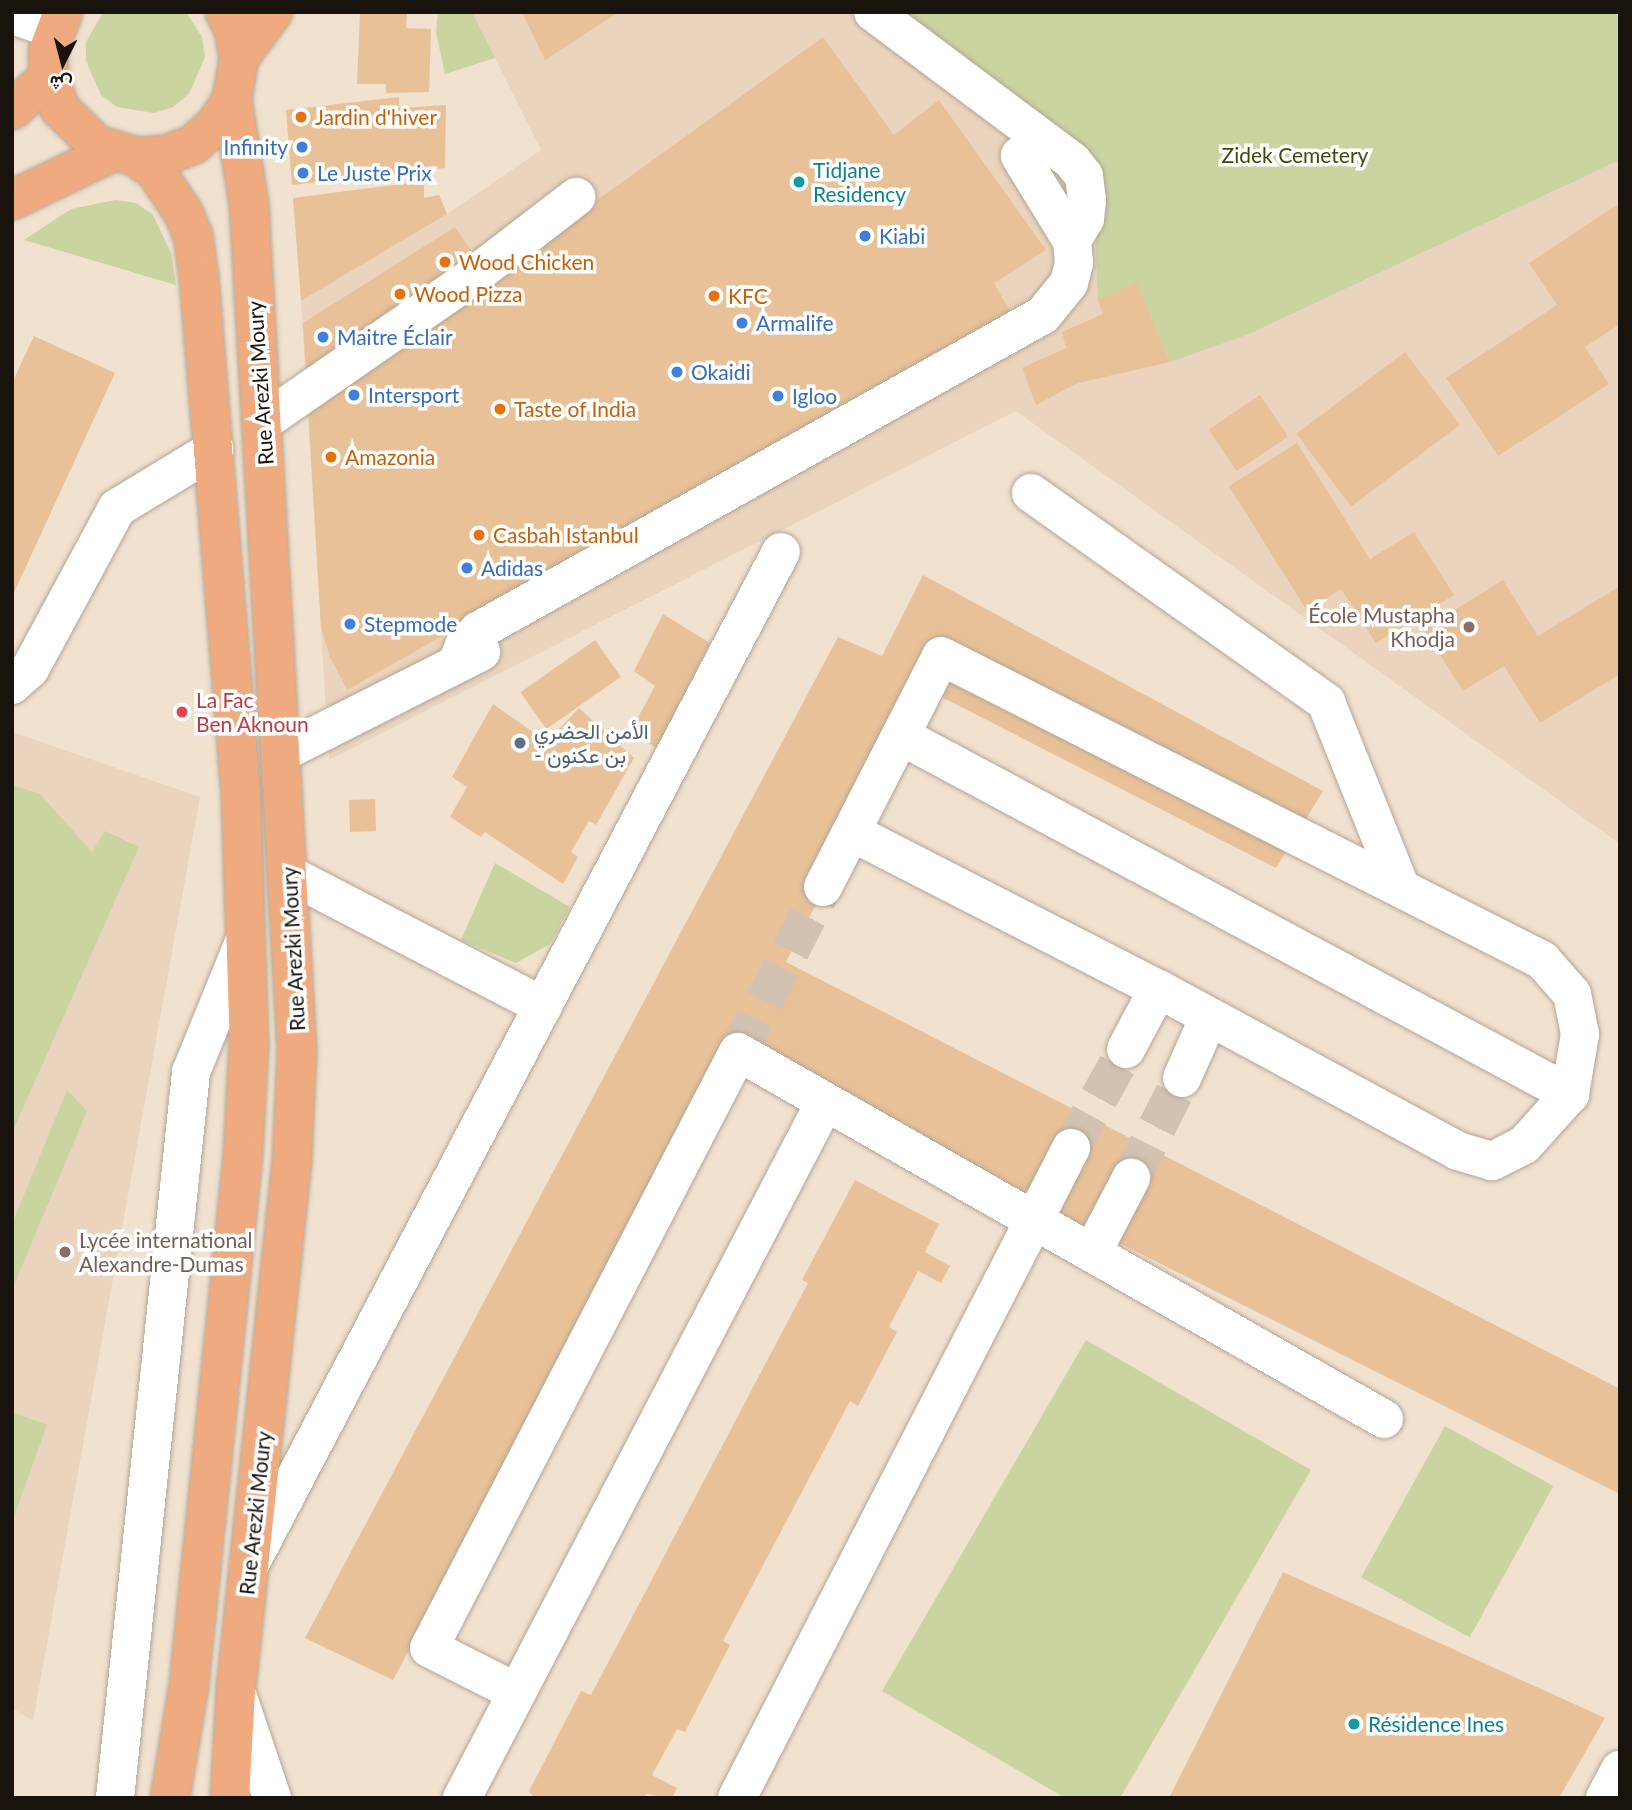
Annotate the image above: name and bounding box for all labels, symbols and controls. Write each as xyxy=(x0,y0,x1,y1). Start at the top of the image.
north arrow xyxy=(28,28,98,98)
text: ش xyxy=(48,72,73,97)
place label: Jardin d'hiver xyxy=(315,104,437,130)
marker: Jardin d'hiver xyxy=(293,109,309,125)
place label: Infinity xyxy=(224,134,288,160)
marker: Infinity xyxy=(294,139,310,155)
park label: Zidek Cemetery xyxy=(1222,142,1368,168)
place label: Tidjane Residency xyxy=(813,157,906,207)
place label: Le Juste Prix xyxy=(317,160,432,186)
marker: Le Juste Prix xyxy=(295,165,311,181)
marker: Tidjane Residency xyxy=(791,174,807,190)
place label: Kiabi xyxy=(879,223,925,249)
marker: Kiabi xyxy=(857,228,873,244)
place label: Wood Chicken xyxy=(459,249,594,275)
marker: Wood Chicken xyxy=(437,254,453,270)
place label: Wood Pizza xyxy=(414,281,523,307)
place label: KFC xyxy=(728,283,768,309)
marker: Wood Pizza xyxy=(392,286,408,302)
marker: KFC xyxy=(706,288,722,304)
street label: Rue Arezki Moury xyxy=(242,300,278,466)
place label: Armalife xyxy=(756,310,834,336)
marker: Armalife xyxy=(734,315,750,331)
place label: Maitre Éclair xyxy=(337,324,453,350)
marker: Maitre Éclair xyxy=(315,329,331,345)
place label: Okaidi xyxy=(691,359,751,385)
marker: Okaidi xyxy=(669,364,685,380)
place label: Intersport xyxy=(368,382,459,408)
place label: Igloo xyxy=(792,383,837,409)
marker: Intersport xyxy=(346,387,362,403)
marker: Igloo xyxy=(770,388,786,404)
place label: Taste of India xyxy=(514,396,637,422)
marker: Taste of India xyxy=(492,401,508,417)
place label: Amazonia xyxy=(345,444,435,470)
marker: Amazonia xyxy=(323,449,339,465)
place label: Casbah Istanbul xyxy=(493,522,639,548)
marker: Casbah Istanbul xyxy=(471,527,487,543)
place label: Adidas xyxy=(481,555,543,581)
marker: Adidas xyxy=(459,560,475,576)
place label: École Mustapha Khodja xyxy=(1308,602,1455,652)
place label: Stepmode xyxy=(364,611,457,637)
marker: Stepmode xyxy=(342,616,358,632)
marker: École Mustapha Khodja xyxy=(1461,619,1477,635)
place label: La Fac Ben Aknoun xyxy=(196,687,309,737)
marker: La Fac Ben Aknoun xyxy=(174,704,190,720)
place label: الأمن الحضري - بن عكنون xyxy=(534,718,649,768)
marker: الأمن الحضري - بن عكنون xyxy=(512,735,528,751)
street label: Rue Arezki Moury xyxy=(276,866,310,1032)
place label: Lycée international Alexandre-Dumas xyxy=(79,1227,253,1277)
marker: Lycée international Alexandre-Dumas xyxy=(57,1244,73,1260)
street label: Rue Arezki Moury xyxy=(234,1430,276,1596)
place label: Résidence Ines xyxy=(1368,1711,1504,1737)
marker: Résidence Ines xyxy=(1346,1716,1362,1732)

